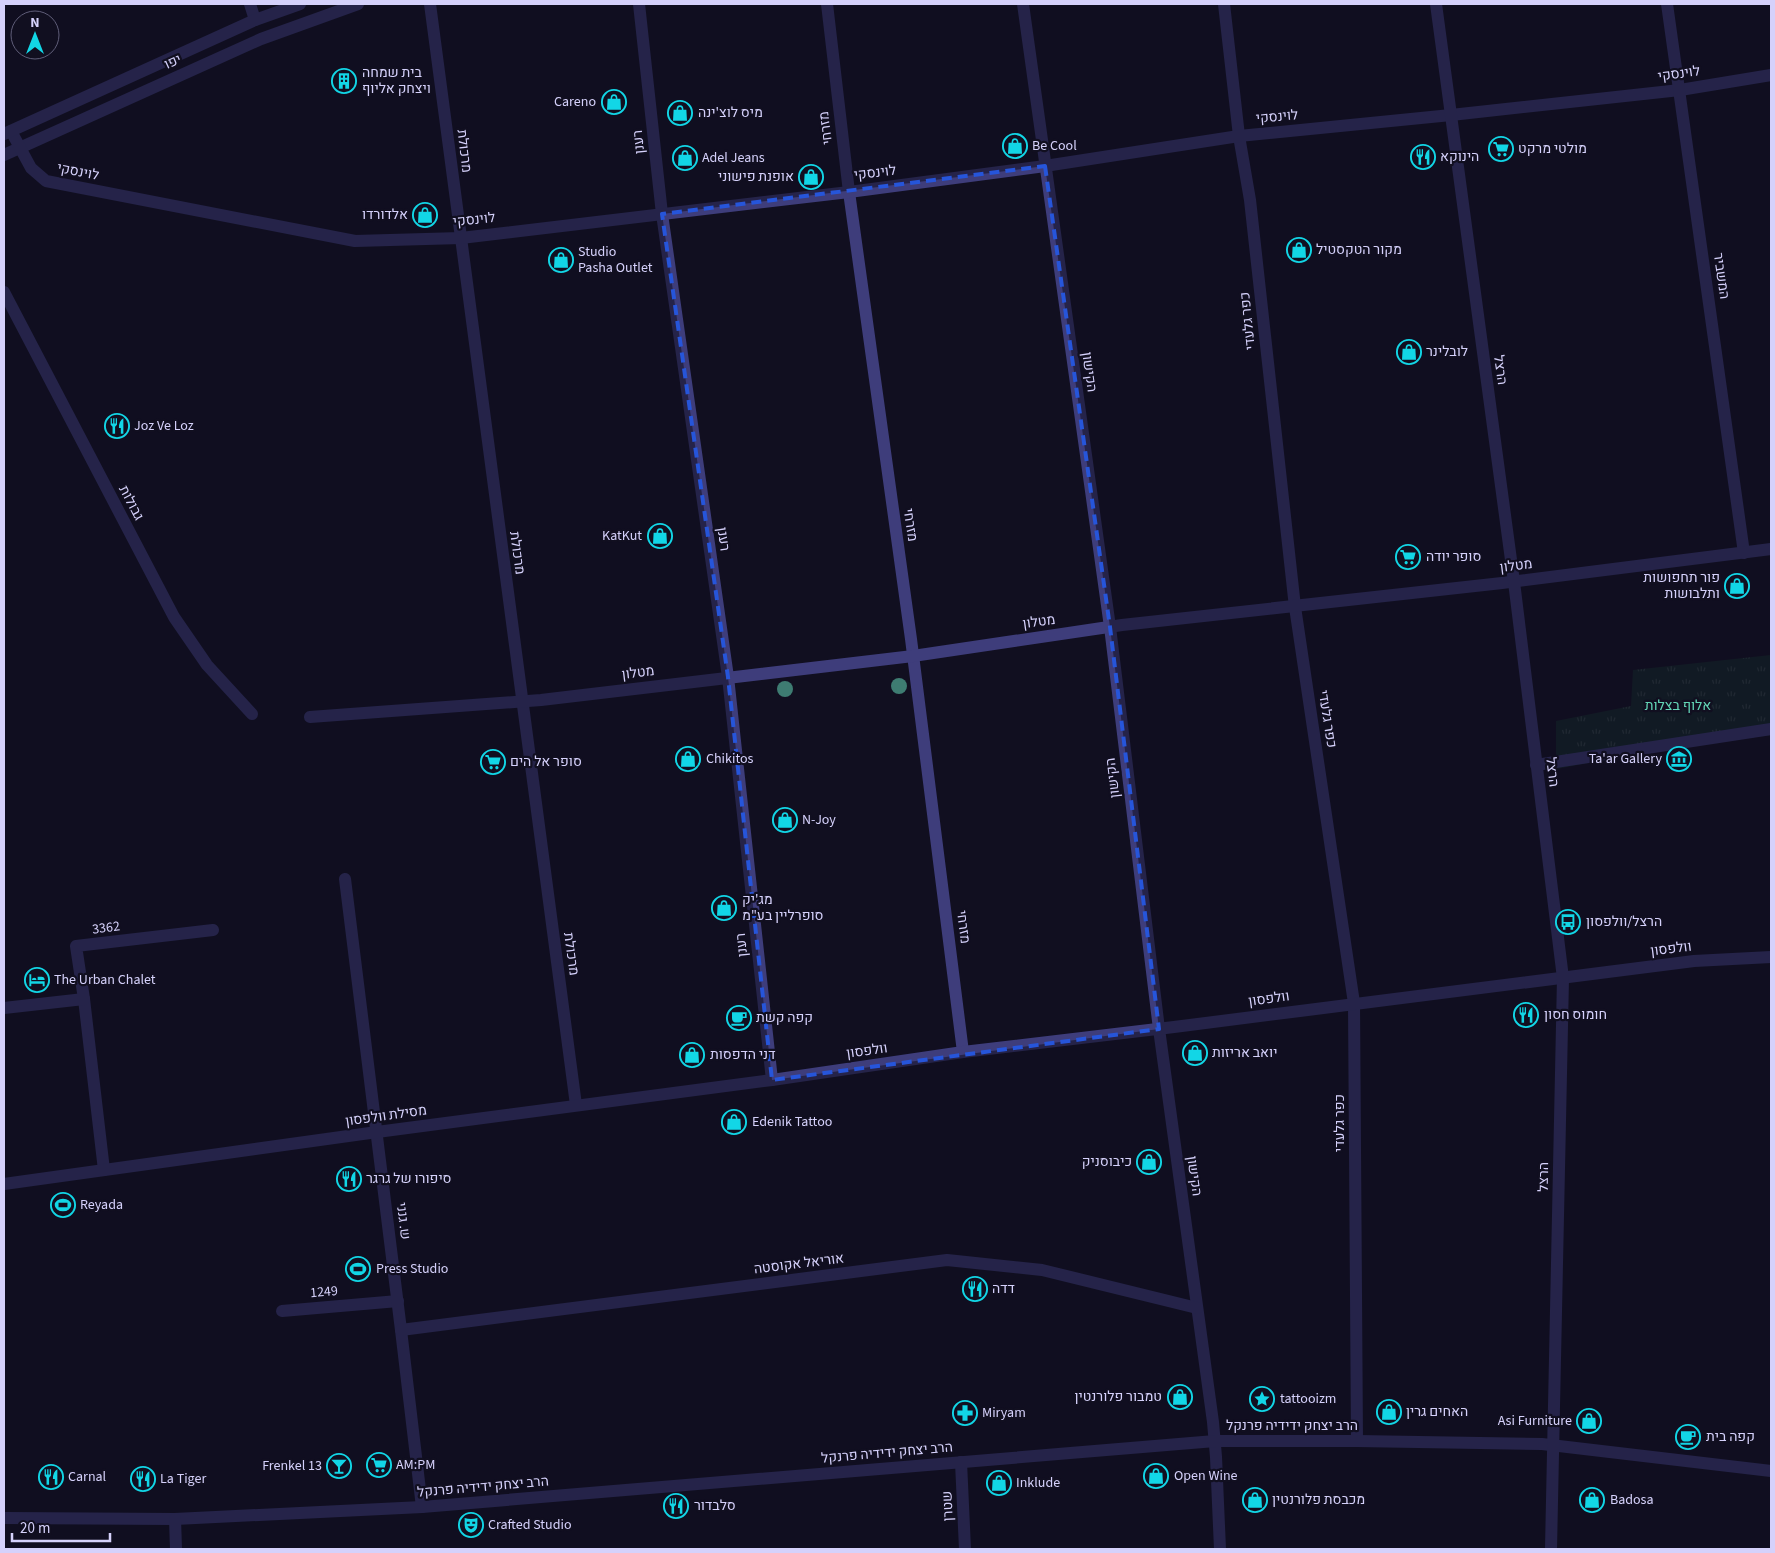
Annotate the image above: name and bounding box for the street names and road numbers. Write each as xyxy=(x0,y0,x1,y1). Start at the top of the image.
street label: יפו xyxy=(161,49,185,75)
street label: לוינסקי xyxy=(1657,61,1701,87)
street label: לוינסקי xyxy=(1255,105,1299,129)
street label: מזרחי xyxy=(814,110,838,146)
street label: מרכולת xyxy=(451,128,477,174)
street label: רענן xyxy=(628,129,650,155)
street label: לוינסקי xyxy=(55,158,101,186)
street label: לוינסקי xyxy=(853,160,897,186)
street label: לוינסקי xyxy=(452,208,496,232)
street label: המשביר xyxy=(1708,251,1734,301)
street label: כפר גלעדי xyxy=(1235,291,1261,351)
street label: הקישון xyxy=(1076,351,1102,393)
street label: הרצל xyxy=(1488,354,1512,386)
street label: גבולות xyxy=(113,482,149,524)
street label: מזרחי xyxy=(898,507,922,543)
street label: רענן xyxy=(711,526,735,552)
street label: מרכולת xyxy=(504,530,530,576)
street label: מטלון xyxy=(1498,554,1534,578)
street label: מטלון xyxy=(1021,610,1057,634)
street label: מטלון xyxy=(620,661,656,685)
street label: כפר גלעדי xyxy=(1313,689,1341,749)
street label: הרצל xyxy=(1540,756,1564,788)
street label: הקישון xyxy=(1101,757,1125,799)
street label: מזרחי xyxy=(951,909,975,945)
street label: 3362 xyxy=(91,916,121,940)
street label: מרכולת xyxy=(558,931,584,977)
street label: רענן xyxy=(731,932,753,958)
street label: וולפסון xyxy=(1649,937,1693,961)
street label: וולפסון xyxy=(1247,986,1291,1012)
street label: וולפסון xyxy=(845,1038,889,1064)
street label: כפר גלעדי xyxy=(1330,1094,1350,1152)
street label: מסילת וולפסון xyxy=(344,1100,428,1132)
street label: הקישון xyxy=(1181,1155,1207,1197)
street label: הרצל xyxy=(1534,1162,1554,1192)
street label: ש. גנני xyxy=(391,1201,415,1241)
street label: אוריאל אקוסטה xyxy=(753,1249,845,1279)
street label: 1249 xyxy=(309,1281,339,1303)
street label: הרב יצחק ידידיה פרנקל xyxy=(1226,1416,1358,1436)
street label: הרב יצחק ידידיה פרנקל xyxy=(820,1437,954,1469)
street label: הרב יצחק ידידיה פרנקל xyxy=(416,1471,550,1503)
street label: שטרן xyxy=(937,1490,959,1522)

